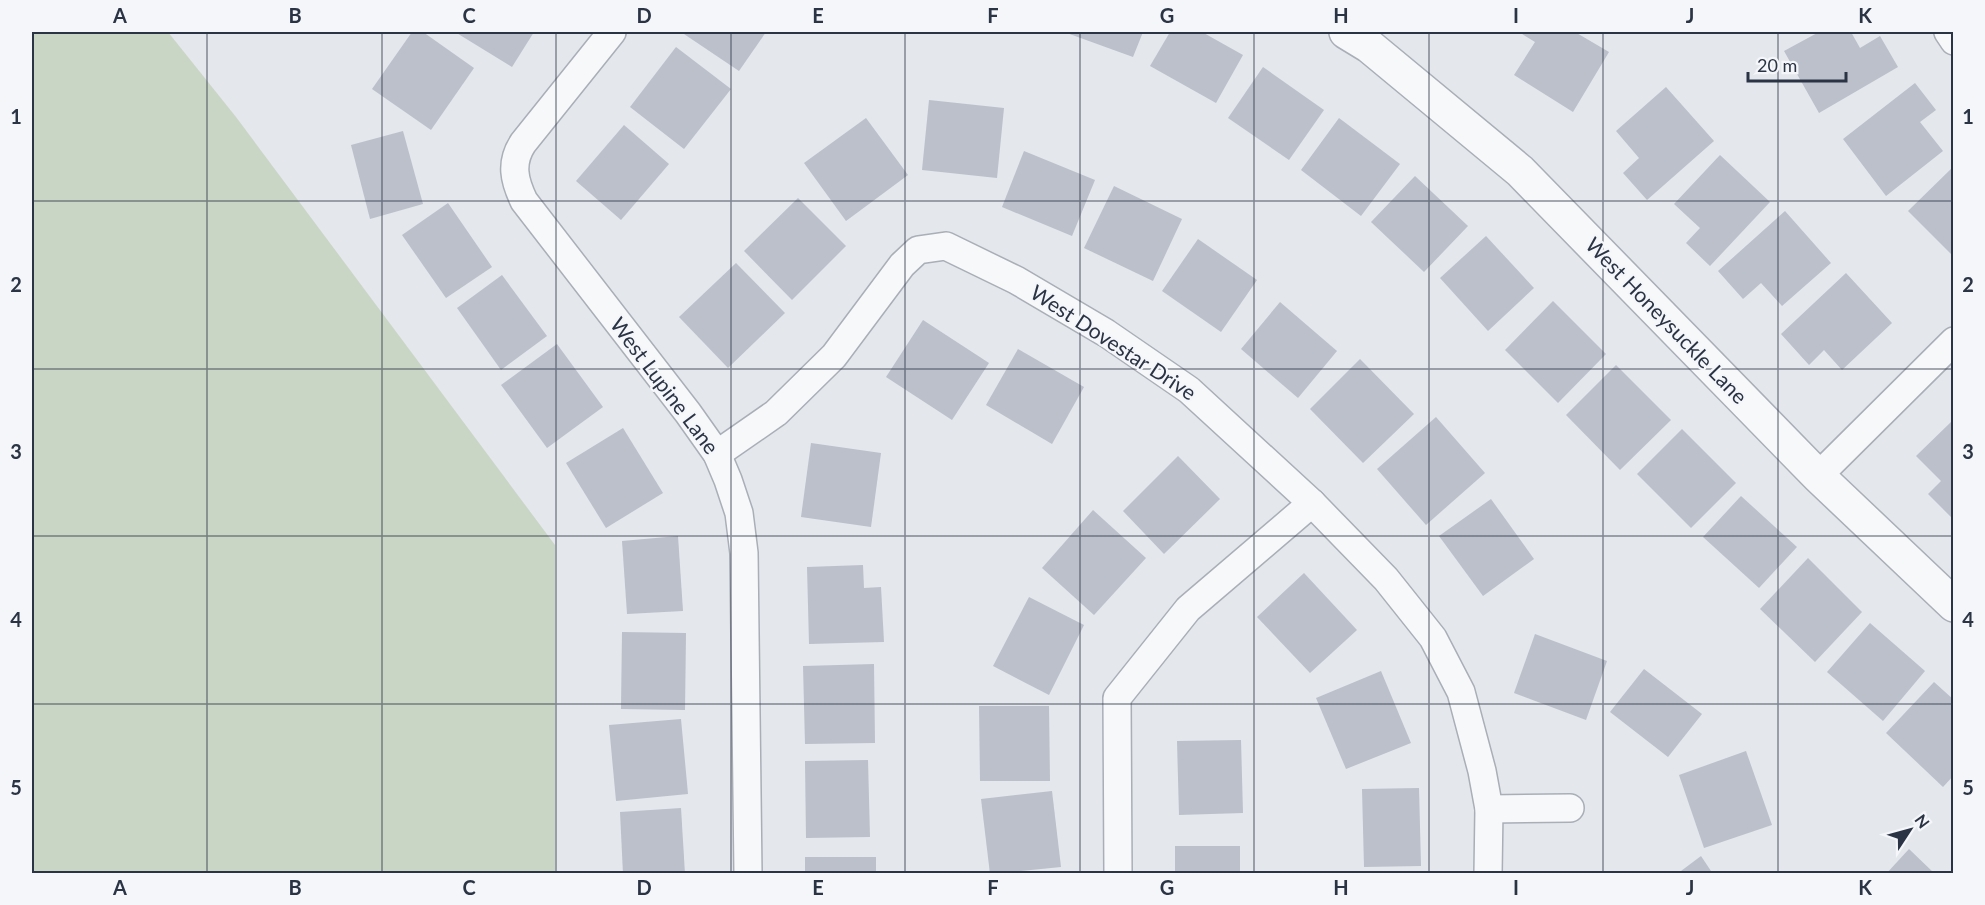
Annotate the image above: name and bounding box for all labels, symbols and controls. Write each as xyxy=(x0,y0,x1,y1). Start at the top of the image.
text: A xyxy=(112,3,127,27)
text: B xyxy=(288,3,302,27)
text: C xyxy=(462,3,476,27)
text: D xyxy=(636,3,652,27)
text: E xyxy=(812,3,824,27)
text: F xyxy=(987,3,999,27)
text: G xyxy=(1160,3,1174,27)
text: H xyxy=(1333,3,1349,27)
text: I xyxy=(1513,3,1519,27)
text: J xyxy=(1686,3,1694,27)
text: K xyxy=(1858,3,1872,27)
scale bar xyxy=(1748,45,1846,83)
text: 20 m xyxy=(1757,54,1797,76)
text: 1 xyxy=(10,104,22,128)
text: 1 xyxy=(1962,104,1974,128)
street label: West Honeysuckle Lane xyxy=(1581,232,1753,408)
text: 2 xyxy=(10,272,22,296)
text: 2 xyxy=(1962,272,1974,296)
street label: West Dovestar Drive xyxy=(1026,279,1201,405)
street label: West Lupine Lane xyxy=(606,312,725,458)
text: 3 xyxy=(10,439,22,463)
text: 3 xyxy=(1962,439,1974,463)
text: 4 xyxy=(10,607,22,631)
text: 4 xyxy=(1962,607,1974,631)
text: 5 xyxy=(10,775,22,799)
text: 5 xyxy=(1962,775,1974,799)
north arrow xyxy=(1880,800,1940,860)
text: N xyxy=(1911,810,1934,831)
text: A xyxy=(112,875,127,899)
text: B xyxy=(288,875,302,899)
text: C xyxy=(462,875,476,899)
text: D xyxy=(636,875,652,899)
text: E xyxy=(812,875,824,899)
text: F xyxy=(987,875,999,899)
text: G xyxy=(1160,875,1174,899)
text: H xyxy=(1333,875,1349,899)
text: I xyxy=(1513,875,1519,899)
text: J xyxy=(1686,875,1694,899)
text: K xyxy=(1858,875,1872,899)

